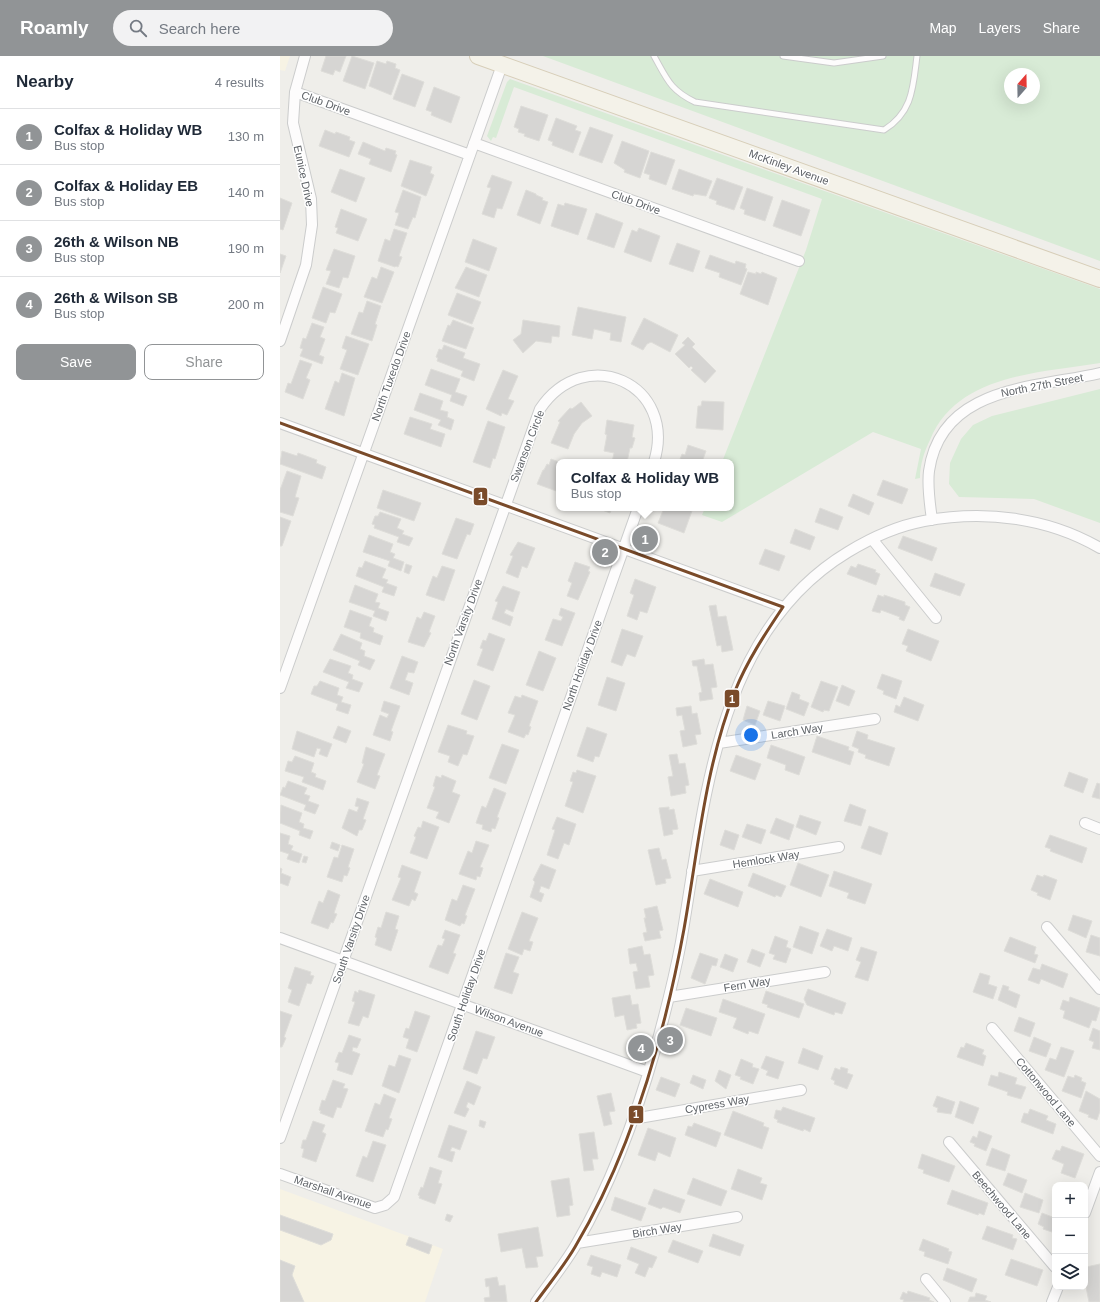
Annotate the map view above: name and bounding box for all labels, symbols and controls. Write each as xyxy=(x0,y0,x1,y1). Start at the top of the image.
search box xyxy=(113,10,393,46)
text: Roamly xyxy=(20,17,89,38)
icon: search xyxy=(127,17,149,39)
text: Search here xyxy=(159,20,240,37)
text: Map xyxy=(929,20,957,36)
text: Layers xyxy=(979,20,1021,36)
text: Share xyxy=(1043,20,1080,36)
north arrow xyxy=(1004,68,1040,104)
text: Nearby xyxy=(16,72,74,91)
text: 4 results xyxy=(215,75,264,90)
street label: Club Drive xyxy=(300,89,352,117)
text: Colfax & Holiday WB xyxy=(54,121,202,138)
text: 1 xyxy=(25,129,33,144)
text: 130 m xyxy=(228,129,264,144)
text: Bus stop xyxy=(54,138,105,153)
street label: Eunice Drive xyxy=(292,144,316,208)
street label: McKinley Avenue xyxy=(747,147,831,187)
text: Colfax & Holiday EB xyxy=(54,177,198,194)
text: 2 xyxy=(25,185,33,200)
text: 140 m xyxy=(228,185,264,200)
street label: Club Drive xyxy=(610,188,662,216)
text: Bus stop xyxy=(54,194,105,209)
text: 26th & Wilson NB xyxy=(54,233,179,250)
text: 3 xyxy=(25,241,33,256)
text: 190 m xyxy=(228,241,264,256)
text: Bus stop xyxy=(54,250,105,265)
text: 26th & Wilson SB xyxy=(54,289,178,306)
text: 4 xyxy=(25,297,33,312)
text: 200 m xyxy=(228,297,264,312)
text: Bus stop xyxy=(54,306,105,321)
street label: North Tuxedo Drive xyxy=(369,329,413,423)
button: Save xyxy=(16,344,136,380)
button: Share xyxy=(144,344,264,380)
street label: North 27th Street xyxy=(1000,371,1084,399)
street label: Swanson Circle xyxy=(508,408,546,484)
popup xyxy=(556,459,734,511)
text: Colfax & Holiday WB xyxy=(571,469,719,486)
text: Bus stop xyxy=(571,486,621,501)
line badge: 1 xyxy=(473,487,488,506)
text: 1 xyxy=(478,490,484,502)
pin: 1 xyxy=(632,524,658,554)
pin: 2 xyxy=(592,537,618,567)
street label: North Varsity Drive xyxy=(442,577,484,667)
street label: North Holiday Drive xyxy=(560,618,604,712)
line badge: 1 xyxy=(724,689,740,708)
text: 1 xyxy=(729,693,735,705)
street label: Larch Way xyxy=(770,721,824,741)
your location xyxy=(741,725,761,745)
street label: Hemlock Way xyxy=(732,848,801,870)
street label: South Varsity Drive xyxy=(330,893,372,985)
street label: South Holiday Drive xyxy=(445,947,487,1043)
street label: Fern Way xyxy=(723,974,772,994)
street label: Wilson Avenue xyxy=(473,1003,545,1039)
pin: 3 xyxy=(657,1025,683,1055)
pin: 4 xyxy=(628,1033,654,1063)
street label: Cottonwood Lane xyxy=(1014,1055,1078,1129)
street label: Cypress Way xyxy=(684,1092,751,1116)
line badge: 1 xyxy=(628,1105,644,1124)
text: 1 xyxy=(633,1108,639,1120)
street label: Beechwood Lane xyxy=(970,1169,1034,1241)
street label: Marshall Avenue xyxy=(293,1173,373,1211)
map controls xyxy=(1052,1182,1088,1290)
button: + xyxy=(1052,1182,1088,1218)
button: − xyxy=(1052,1218,1088,1254)
street label: Birch Way xyxy=(632,1220,683,1240)
button: layers xyxy=(1052,1254,1088,1290)

